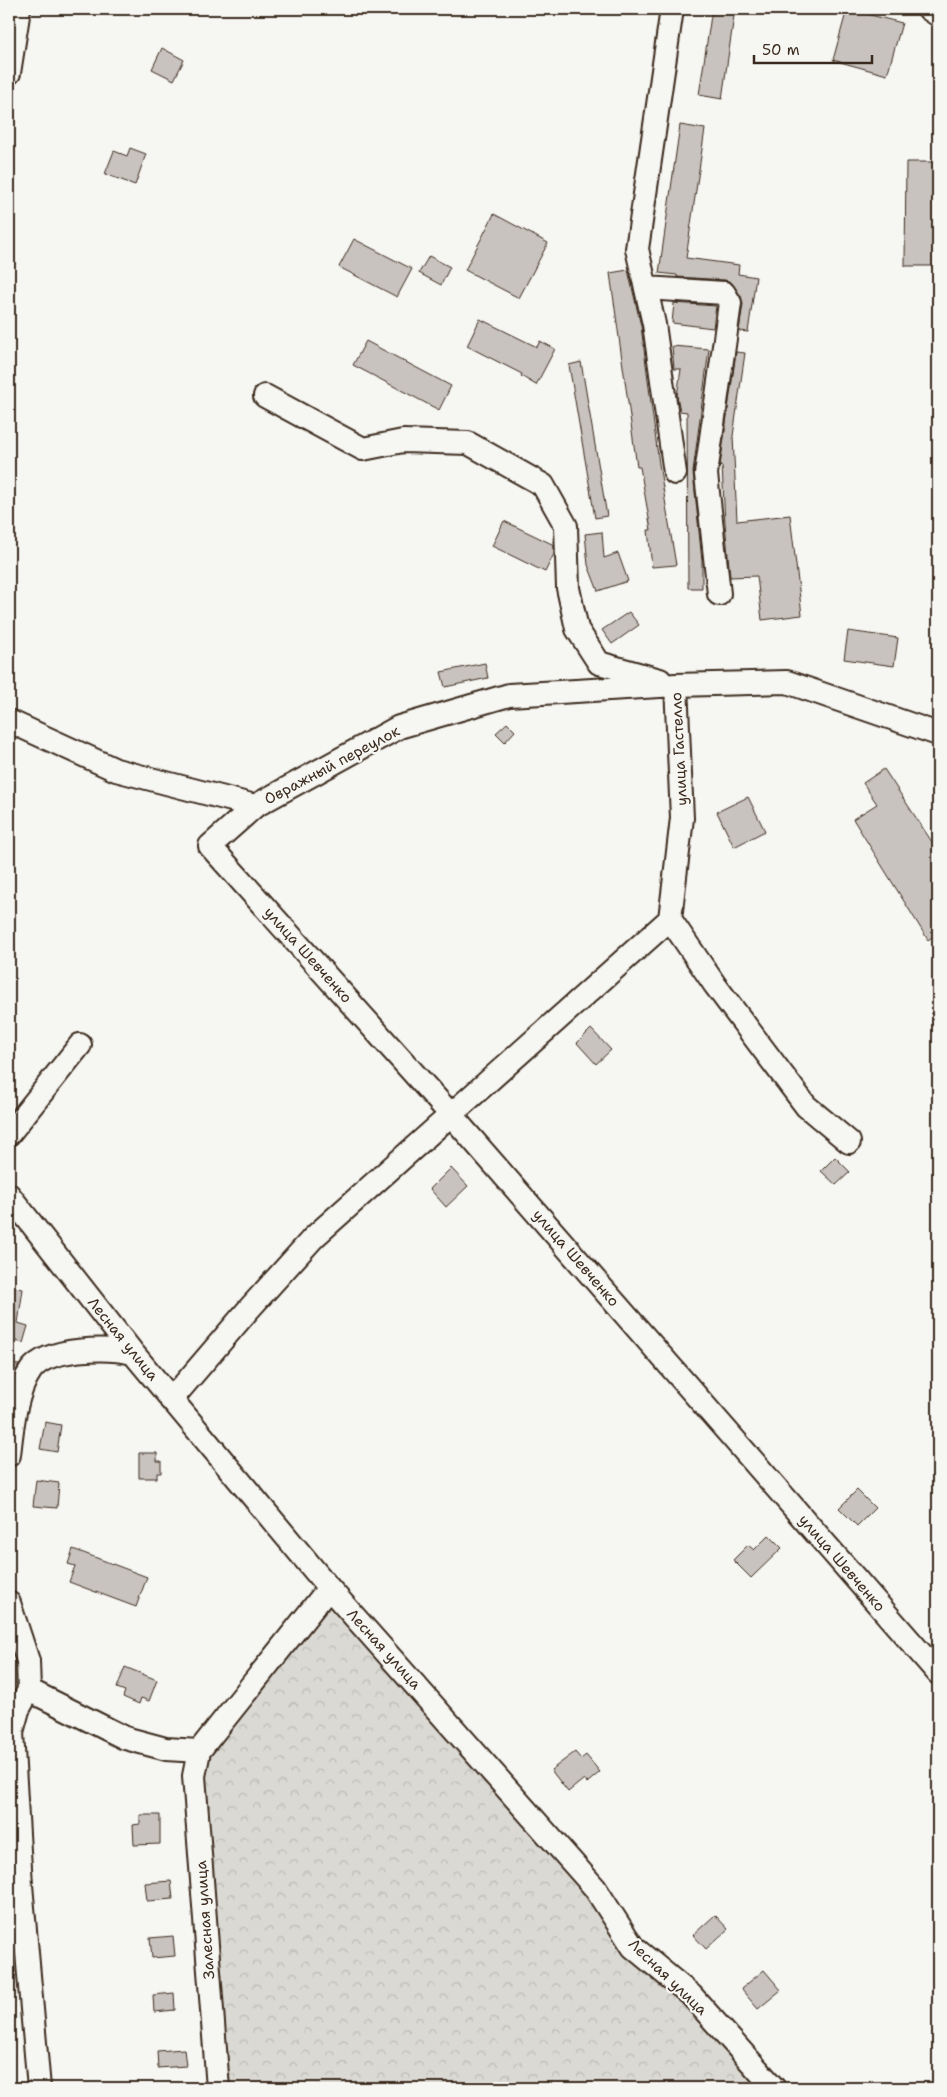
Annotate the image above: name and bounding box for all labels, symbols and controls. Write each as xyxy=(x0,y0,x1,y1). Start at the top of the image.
scale bar xyxy=(754,32,872,64)
text: 50 m xyxy=(762,40,800,60)
street label: улица Гастелло xyxy=(666,692,692,806)
street label: Овражный переулок xyxy=(261,721,403,809)
street label: улица Шевченко xyxy=(259,903,357,1007)
street label: улица Шевченко xyxy=(528,1205,624,1311)
street label: Лесная улица xyxy=(83,1293,163,1386)
street label: улица Шевченко xyxy=(794,1510,890,1616)
street label: Лесная улица xyxy=(342,1604,426,1694)
street label: Залесная улица xyxy=(191,1859,219,1980)
street label: Лесная улица xyxy=(624,1934,712,2020)

